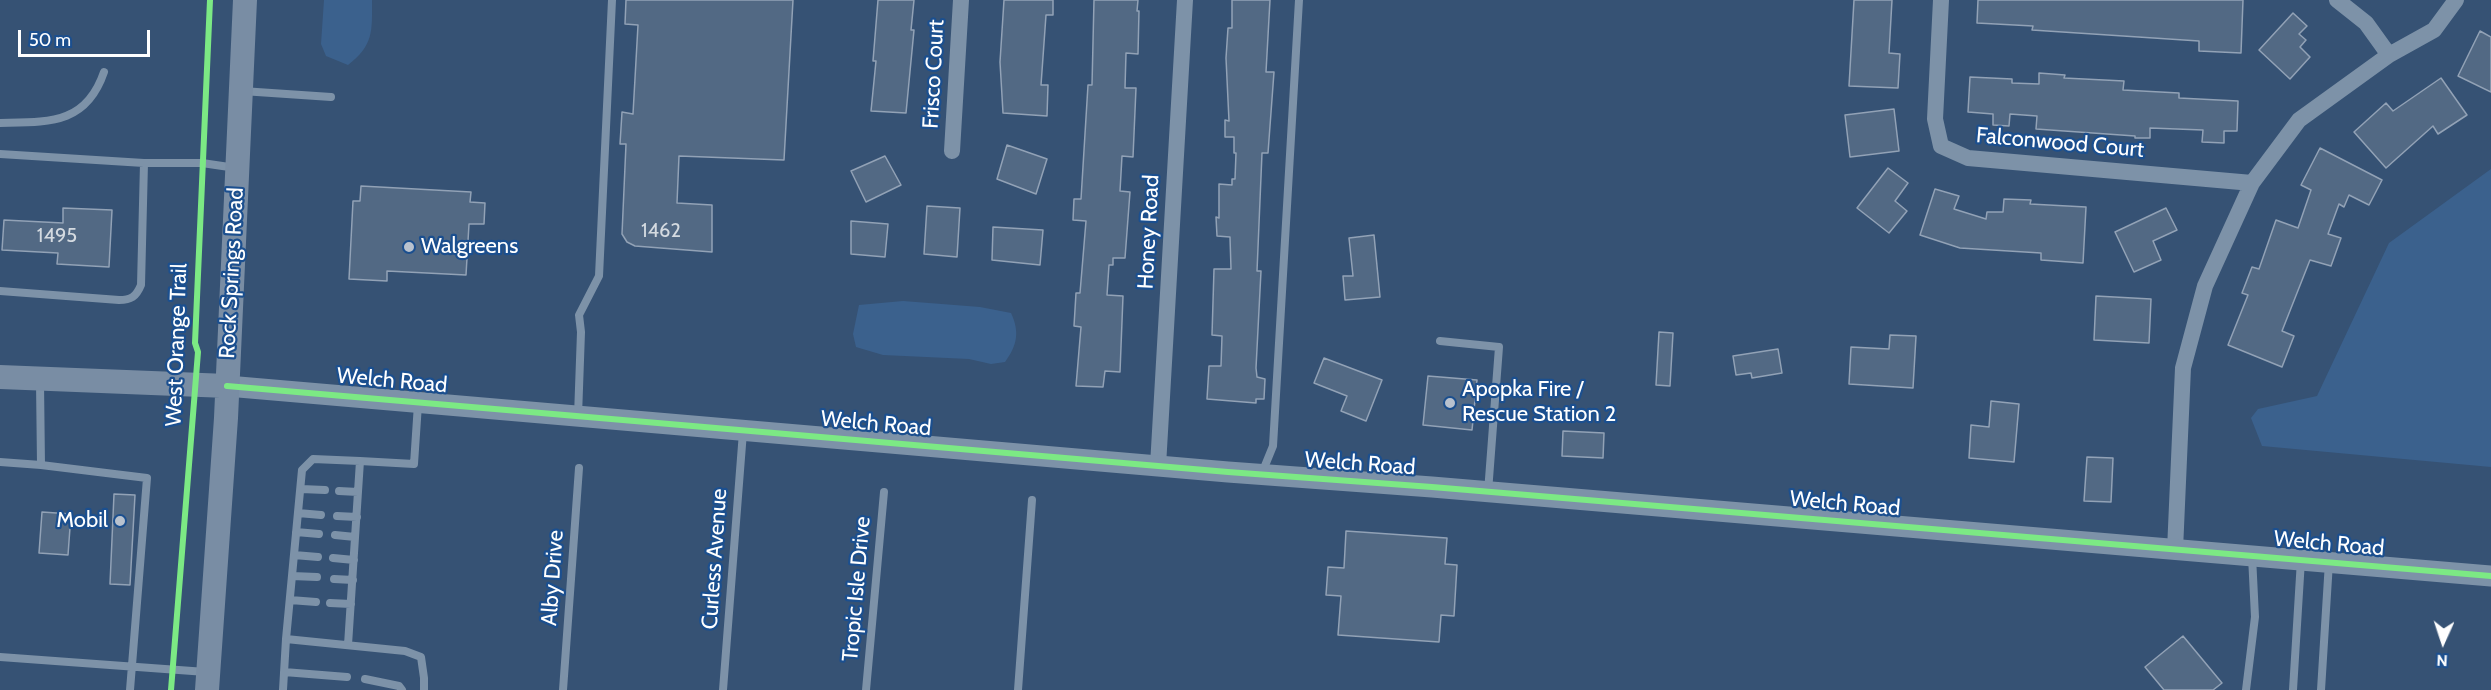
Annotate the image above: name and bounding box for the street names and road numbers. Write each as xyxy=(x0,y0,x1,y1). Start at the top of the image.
street label: Frisco Court xyxy=(918,19,950,129)
street label: Falconwood Court xyxy=(1975,123,2145,163)
street label: Honey Road xyxy=(1133,174,1165,290)
street label: Rock Springs Road xyxy=(214,187,250,359)
street label: West Orange Trail xyxy=(161,263,193,427)
street label: Welch Road xyxy=(336,363,448,399)
street label: Welch Road xyxy=(820,406,932,442)
street label: Welch Road xyxy=(1304,447,1416,481)
street label: Welch Road xyxy=(1789,486,1901,522)
street label: Curless Avenue xyxy=(697,488,733,630)
street label: Tropic Isle Drive xyxy=(838,515,876,663)
street label: Welch Road xyxy=(2273,526,2385,562)
street label: Alby Drive xyxy=(536,529,570,627)

